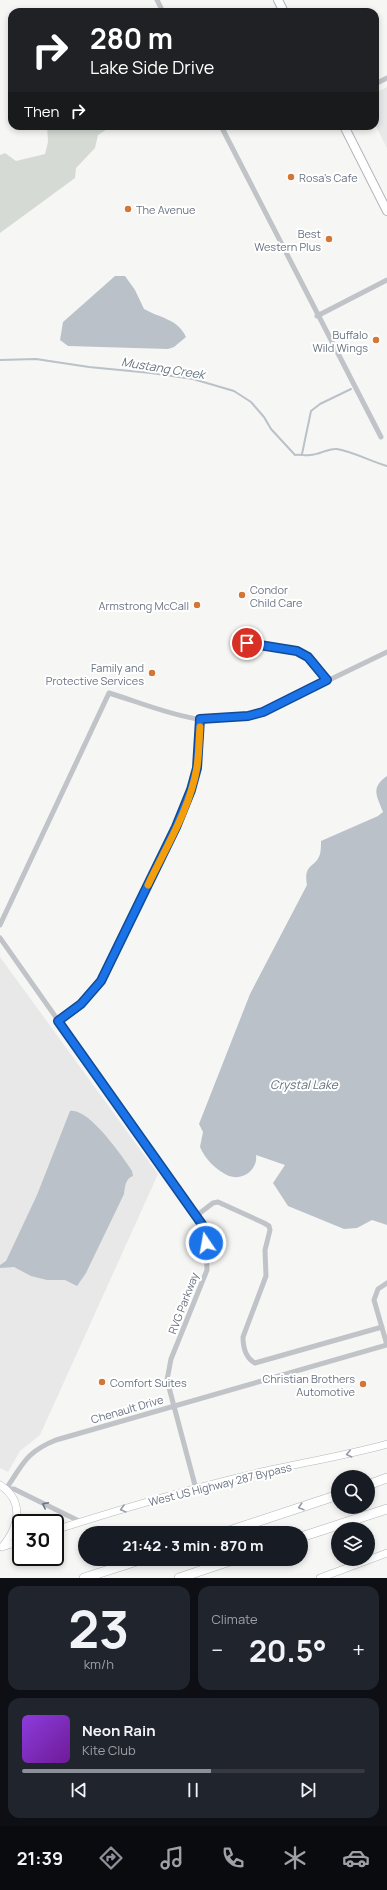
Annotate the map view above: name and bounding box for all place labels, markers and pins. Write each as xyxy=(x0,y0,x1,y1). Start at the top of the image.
place label: Rosa's Cafe xyxy=(299,170,358,185)
marker: Rosa's Cafe xyxy=(286,172,296,182)
place label: The Avenue xyxy=(136,202,196,217)
marker: The Avenue xyxy=(123,204,133,214)
place label: Best Western Plus xyxy=(254,226,321,254)
marker: Best Western Plus xyxy=(324,234,334,244)
place label: Buffalo Wild Wings xyxy=(313,327,368,355)
marker: Buffalo Wild Wings xyxy=(371,335,381,345)
place label: Condor Child Care xyxy=(250,582,303,610)
marker: Condor Child Care xyxy=(237,590,247,600)
place label: Armstrong McCall xyxy=(98,598,189,613)
marker: Armstrong McCall xyxy=(192,600,202,610)
pin xyxy=(230,626,264,660)
place label: Family and Protective Services xyxy=(46,660,144,688)
marker: Family and Protective Services xyxy=(147,668,157,678)
place label: Christian Brothers Automotive xyxy=(262,1371,356,1399)
place label: Comfort Suites xyxy=(110,1375,187,1390)
marker: Comfort Suites xyxy=(97,1377,107,1387)
marker: Christian Brothers Automotive xyxy=(358,1379,368,1389)

